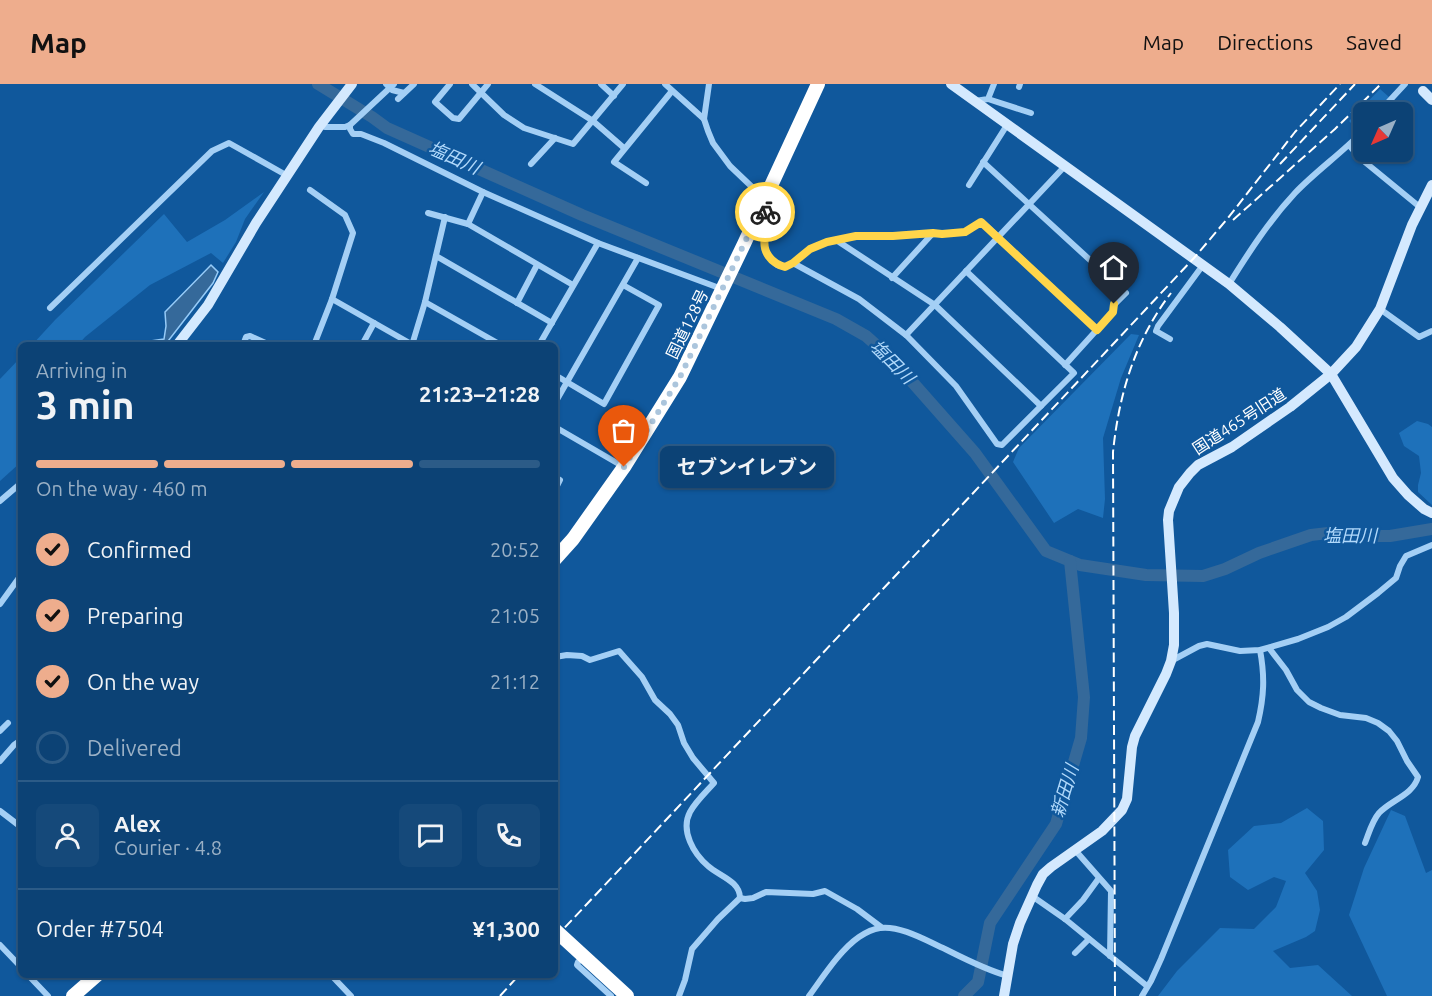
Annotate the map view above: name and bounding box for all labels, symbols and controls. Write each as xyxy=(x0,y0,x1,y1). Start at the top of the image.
text: Map xyxy=(30,27,87,58)
text: Map xyxy=(1143,30,1184,54)
text: Directions xyxy=(1217,30,1313,54)
text: Saved xyxy=(1346,30,1402,54)
north arrow xyxy=(1353,102,1413,162)
map controls xyxy=(1353,102,1413,162)
water label: 塩田川 xyxy=(426,137,485,178)
courier xyxy=(735,182,795,242)
icon: bike xyxy=(749,196,782,229)
pin xyxy=(1088,242,1139,304)
icon: home xyxy=(1097,251,1130,284)
street label: 国道128号 xyxy=(662,286,712,362)
water label: 塩田川 xyxy=(867,335,920,389)
text: Arriving in xyxy=(36,359,127,382)
text: 21:23–21:28 xyxy=(419,381,540,406)
text: 3 min xyxy=(36,383,135,426)
street label: 国道465号旧道 xyxy=(1189,384,1289,458)
pin xyxy=(598,405,649,467)
icon: bag xyxy=(607,414,640,447)
callout: セブンイレブン xyxy=(660,446,834,488)
text: セブンイレブン xyxy=(677,455,817,478)
text: On the way · 460 m xyxy=(36,477,208,500)
water label: 塩田川 xyxy=(1323,525,1379,545)
icon: check xyxy=(36,533,69,566)
text: Confirmed xyxy=(87,537,192,562)
text: 20:52 xyxy=(490,538,540,561)
icon: check xyxy=(36,599,69,632)
text: Preparing xyxy=(87,603,184,628)
text: 21:05 xyxy=(490,604,540,627)
icon: check xyxy=(36,665,69,698)
text: On the way xyxy=(87,669,199,694)
text: 21:12 xyxy=(490,670,540,693)
text: Delivered xyxy=(87,735,182,760)
water label: 新田川 xyxy=(1047,760,1082,819)
button: person xyxy=(36,804,99,867)
button: chat xyxy=(399,804,462,867)
button: phone xyxy=(477,804,540,867)
text: Alex xyxy=(114,811,161,836)
text: Courier · 4.8 xyxy=(114,836,222,859)
text: Order #7504 xyxy=(36,916,164,941)
text: ¥1,300 xyxy=(473,916,540,941)

